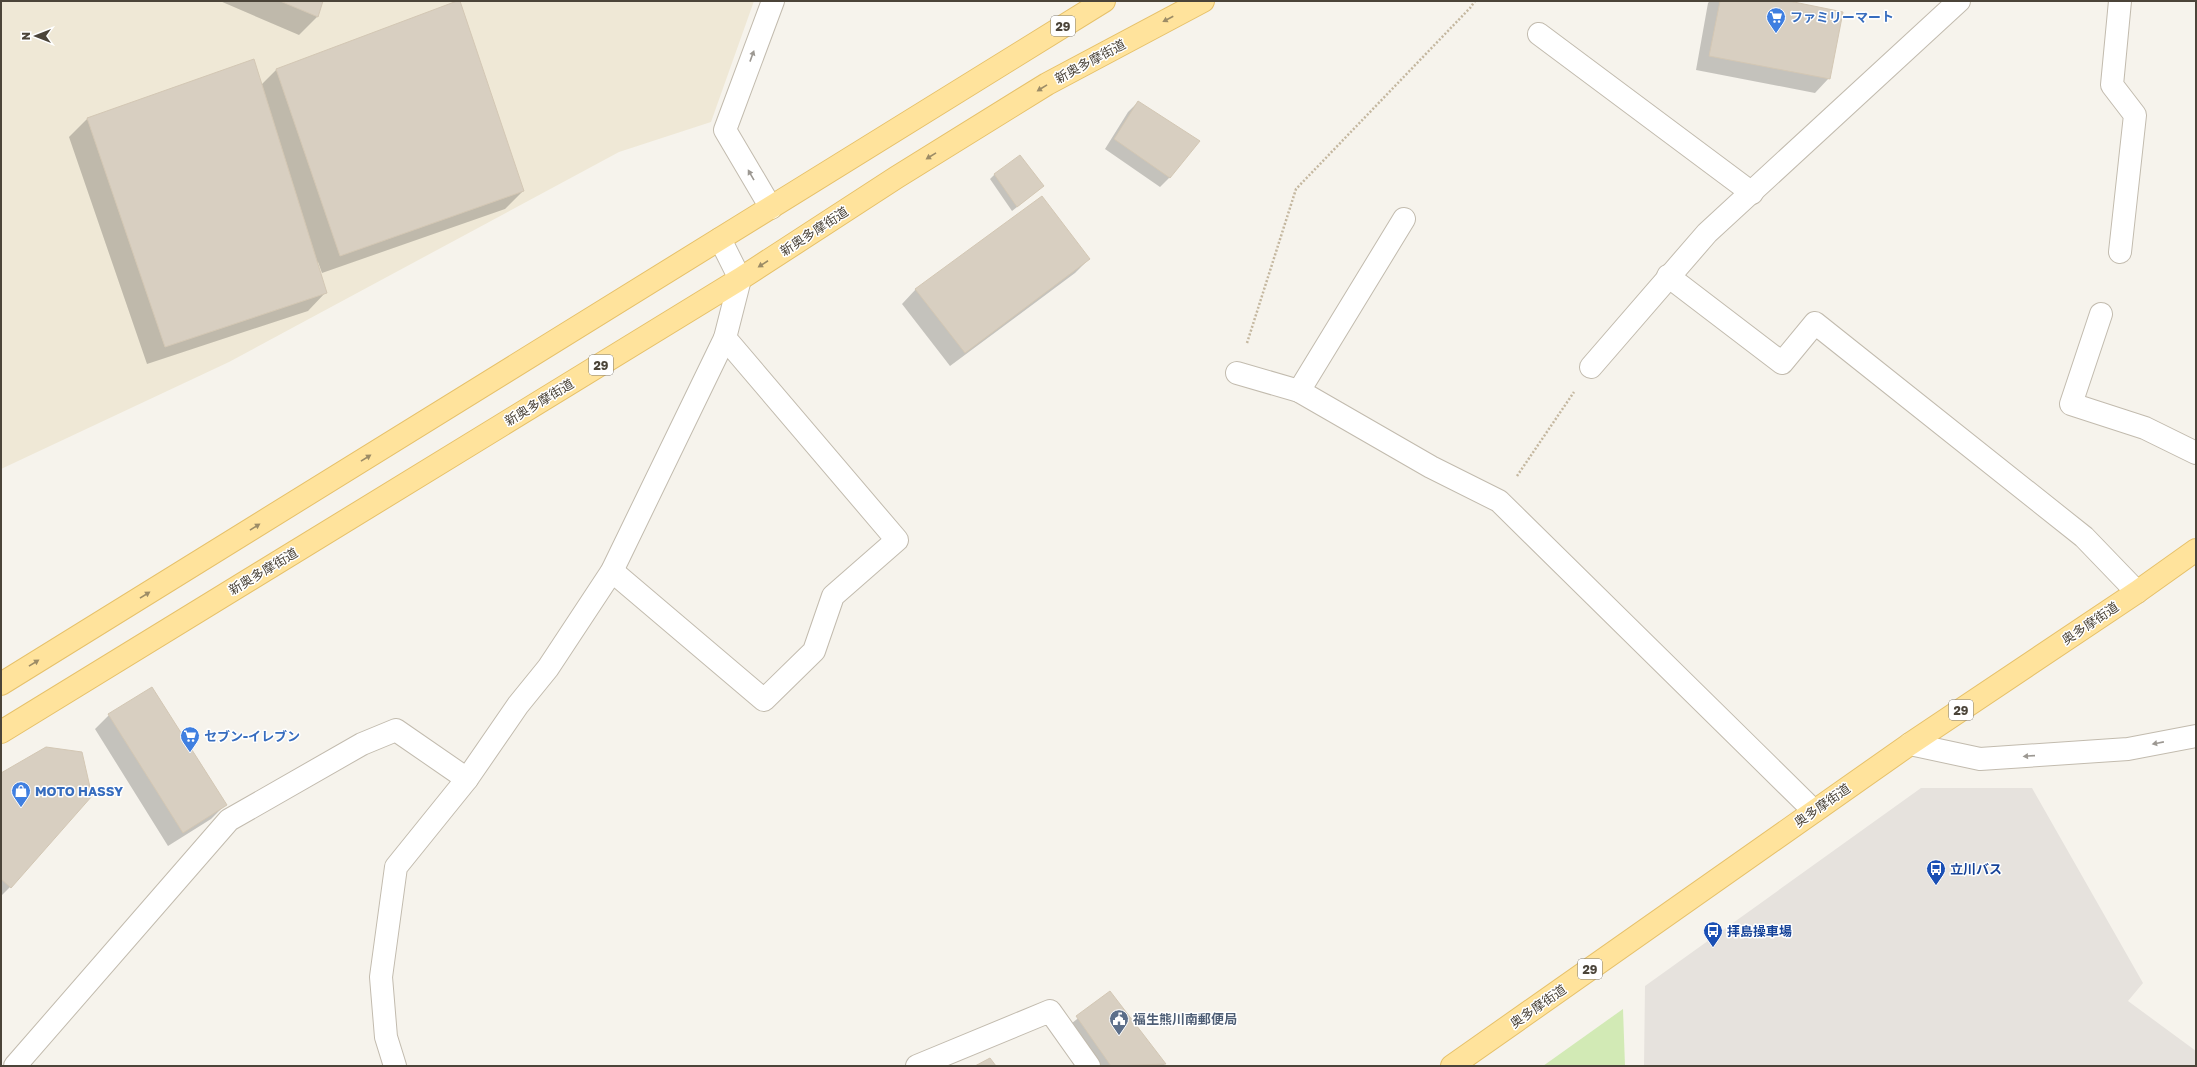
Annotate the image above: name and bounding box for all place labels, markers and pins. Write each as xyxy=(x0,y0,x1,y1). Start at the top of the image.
supermarket icon: ファミリーマート xyxy=(1765,6,1787,34)
place label: ファミリーマート xyxy=(1790,9,1894,25)
supermarket icon: セブン-イレブン xyxy=(179,725,201,753)
place label: セブン-イレブン xyxy=(204,728,300,744)
shop icon: MOTO HASSY xyxy=(10,780,32,808)
place label: MOTO HASSY xyxy=(35,783,123,799)
bus stop icon: 立川バス xyxy=(1925,858,1947,886)
place label: 立川バス xyxy=(1950,861,2002,877)
bus stop icon: 拝島操車場 xyxy=(1702,920,1724,948)
place label: 拝島操車場 xyxy=(1727,923,1792,939)
public building icon: 福生熊川南郵便局 xyxy=(1108,1008,1130,1036)
place label: 福生熊川南郵便局 xyxy=(1133,1011,1237,1027)

